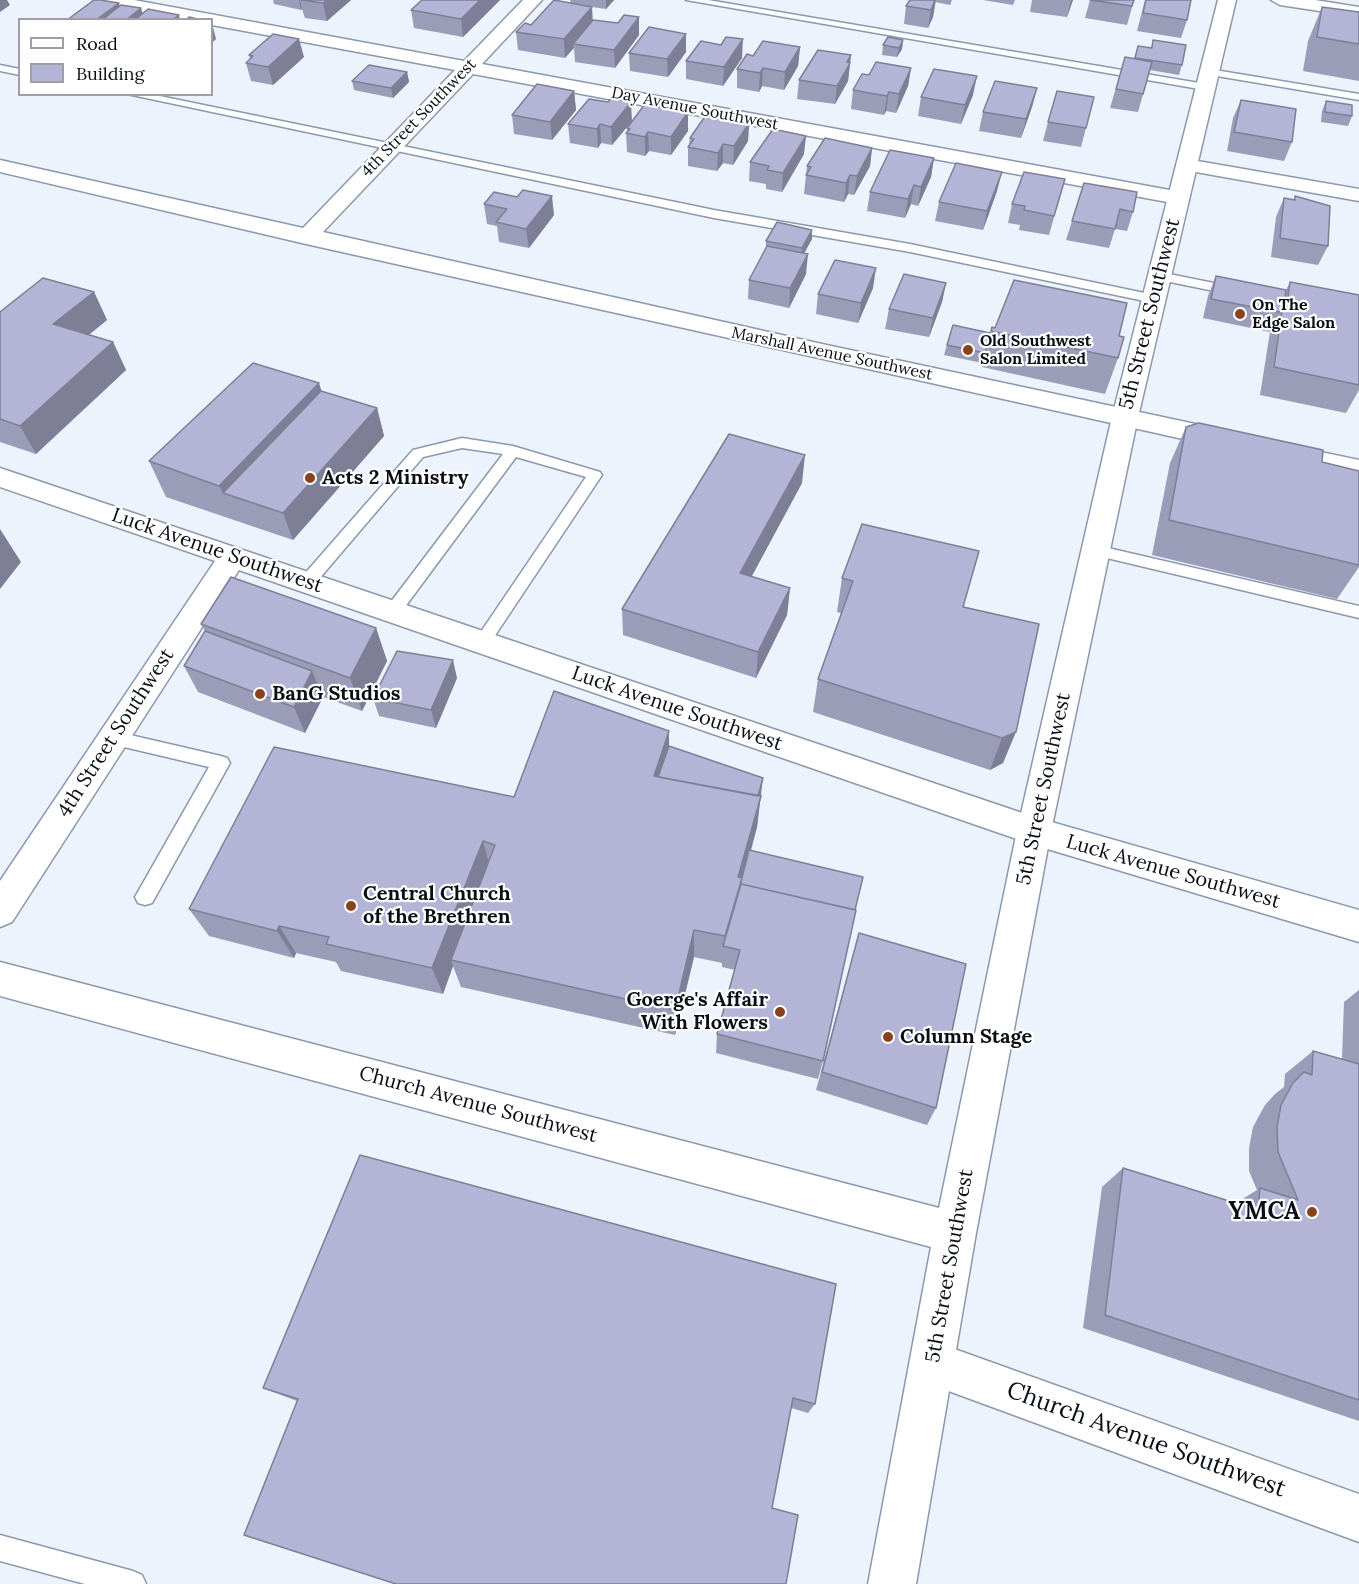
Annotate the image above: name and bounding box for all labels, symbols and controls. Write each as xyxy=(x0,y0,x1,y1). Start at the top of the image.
legend xyxy=(18,18,213,96)
text: Road xyxy=(76,32,118,55)
street label: 4th Street Southwest xyxy=(358,55,480,181)
text: Building xyxy=(76,62,144,85)
street label: Day Avenue Southwest xyxy=(610,83,780,135)
street label: 5th Street Southwest xyxy=(1115,216,1185,412)
place label: On The Edge Salon xyxy=(1252,295,1335,333)
marker: On The Edge Salon xyxy=(1233,307,1247,321)
street label: Marshall Avenue Southwest xyxy=(730,323,934,385)
place label: Old Southwest Salon Limited xyxy=(980,331,1091,369)
marker: Old Southwest Salon Limited xyxy=(961,343,975,357)
place label: Acts 2 Ministry xyxy=(322,466,469,490)
marker: Acts 2 Ministry xyxy=(303,471,317,485)
street label: Luck Avenue Southwest xyxy=(108,504,326,598)
street label: 4th Street Southwest xyxy=(53,644,179,822)
street label: Luck Avenue Southwest xyxy=(568,662,786,756)
place label: BanG Studios xyxy=(272,682,400,706)
marker: BanG Studios xyxy=(253,687,267,701)
street label: 5th Street Southwest xyxy=(1012,691,1076,887)
street label: Luck Avenue Southwest xyxy=(1063,830,1283,914)
place label: Central Church of the Brethren xyxy=(363,882,511,929)
marker: Central Church of the Brethren xyxy=(344,899,358,913)
place label: Goerge's Affair With Flowers xyxy=(626,988,768,1035)
marker: Goerge's Affair With Flowers xyxy=(773,1005,787,1019)
place label: Column Stage xyxy=(900,1025,1032,1049)
marker: Column Stage xyxy=(881,1030,895,1044)
street label: Church Avenue Southwest xyxy=(356,1062,600,1148)
street label: 5th Street Southwest xyxy=(921,1167,979,1365)
place label: YMCA xyxy=(1229,1198,1300,1226)
marker: YMCA xyxy=(1305,1205,1319,1219)
street label: Church Avenue Southwest xyxy=(1003,1376,1289,1504)

